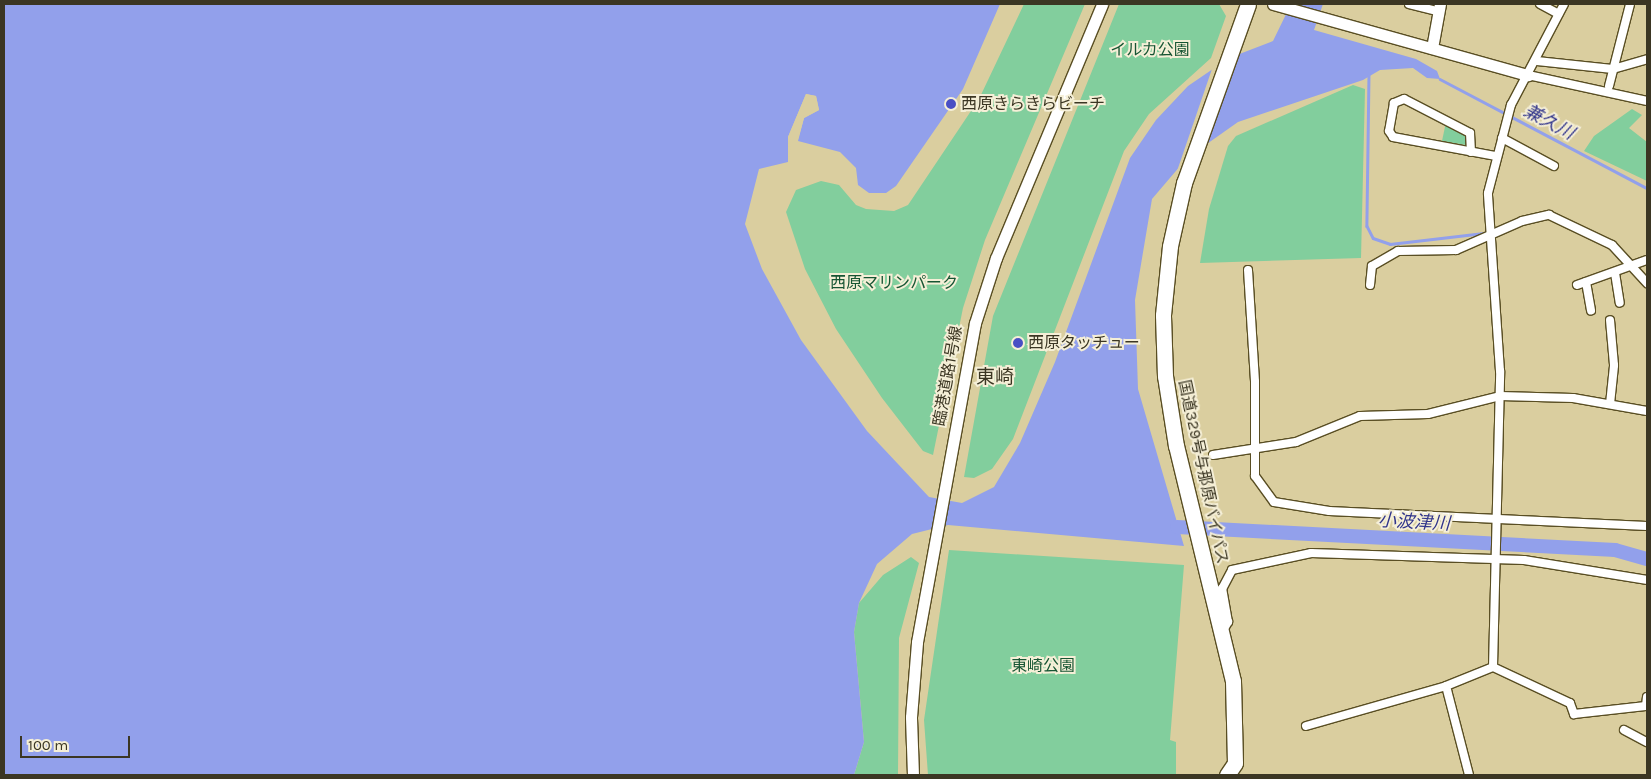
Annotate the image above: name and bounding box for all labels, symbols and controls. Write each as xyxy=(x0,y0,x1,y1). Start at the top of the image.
park label: イルカ公園 xyxy=(1110,40,1190,60)
place label: 西原きらきらビーチ xyxy=(961,94,1105,114)
marker: 西原きらきらビーチ xyxy=(945,98,957,110)
water label: 兼久川 xyxy=(1520,100,1578,144)
park label: 西原マリンパーク xyxy=(830,273,958,293)
street label: 臨港道路1号線 xyxy=(930,324,966,428)
place label: 西原タッチュー xyxy=(1028,333,1140,353)
marker: 西原タッチュー xyxy=(1012,337,1024,349)
district label: 東崎 xyxy=(976,367,1014,389)
street label: 国道329号与那原バイパス xyxy=(1174,378,1232,566)
water label: 小波津川 xyxy=(1377,509,1451,535)
park label: 東崎公園 xyxy=(1011,656,1075,676)
scale bar xyxy=(22,726,132,758)
text: 100 m xyxy=(28,736,68,754)

